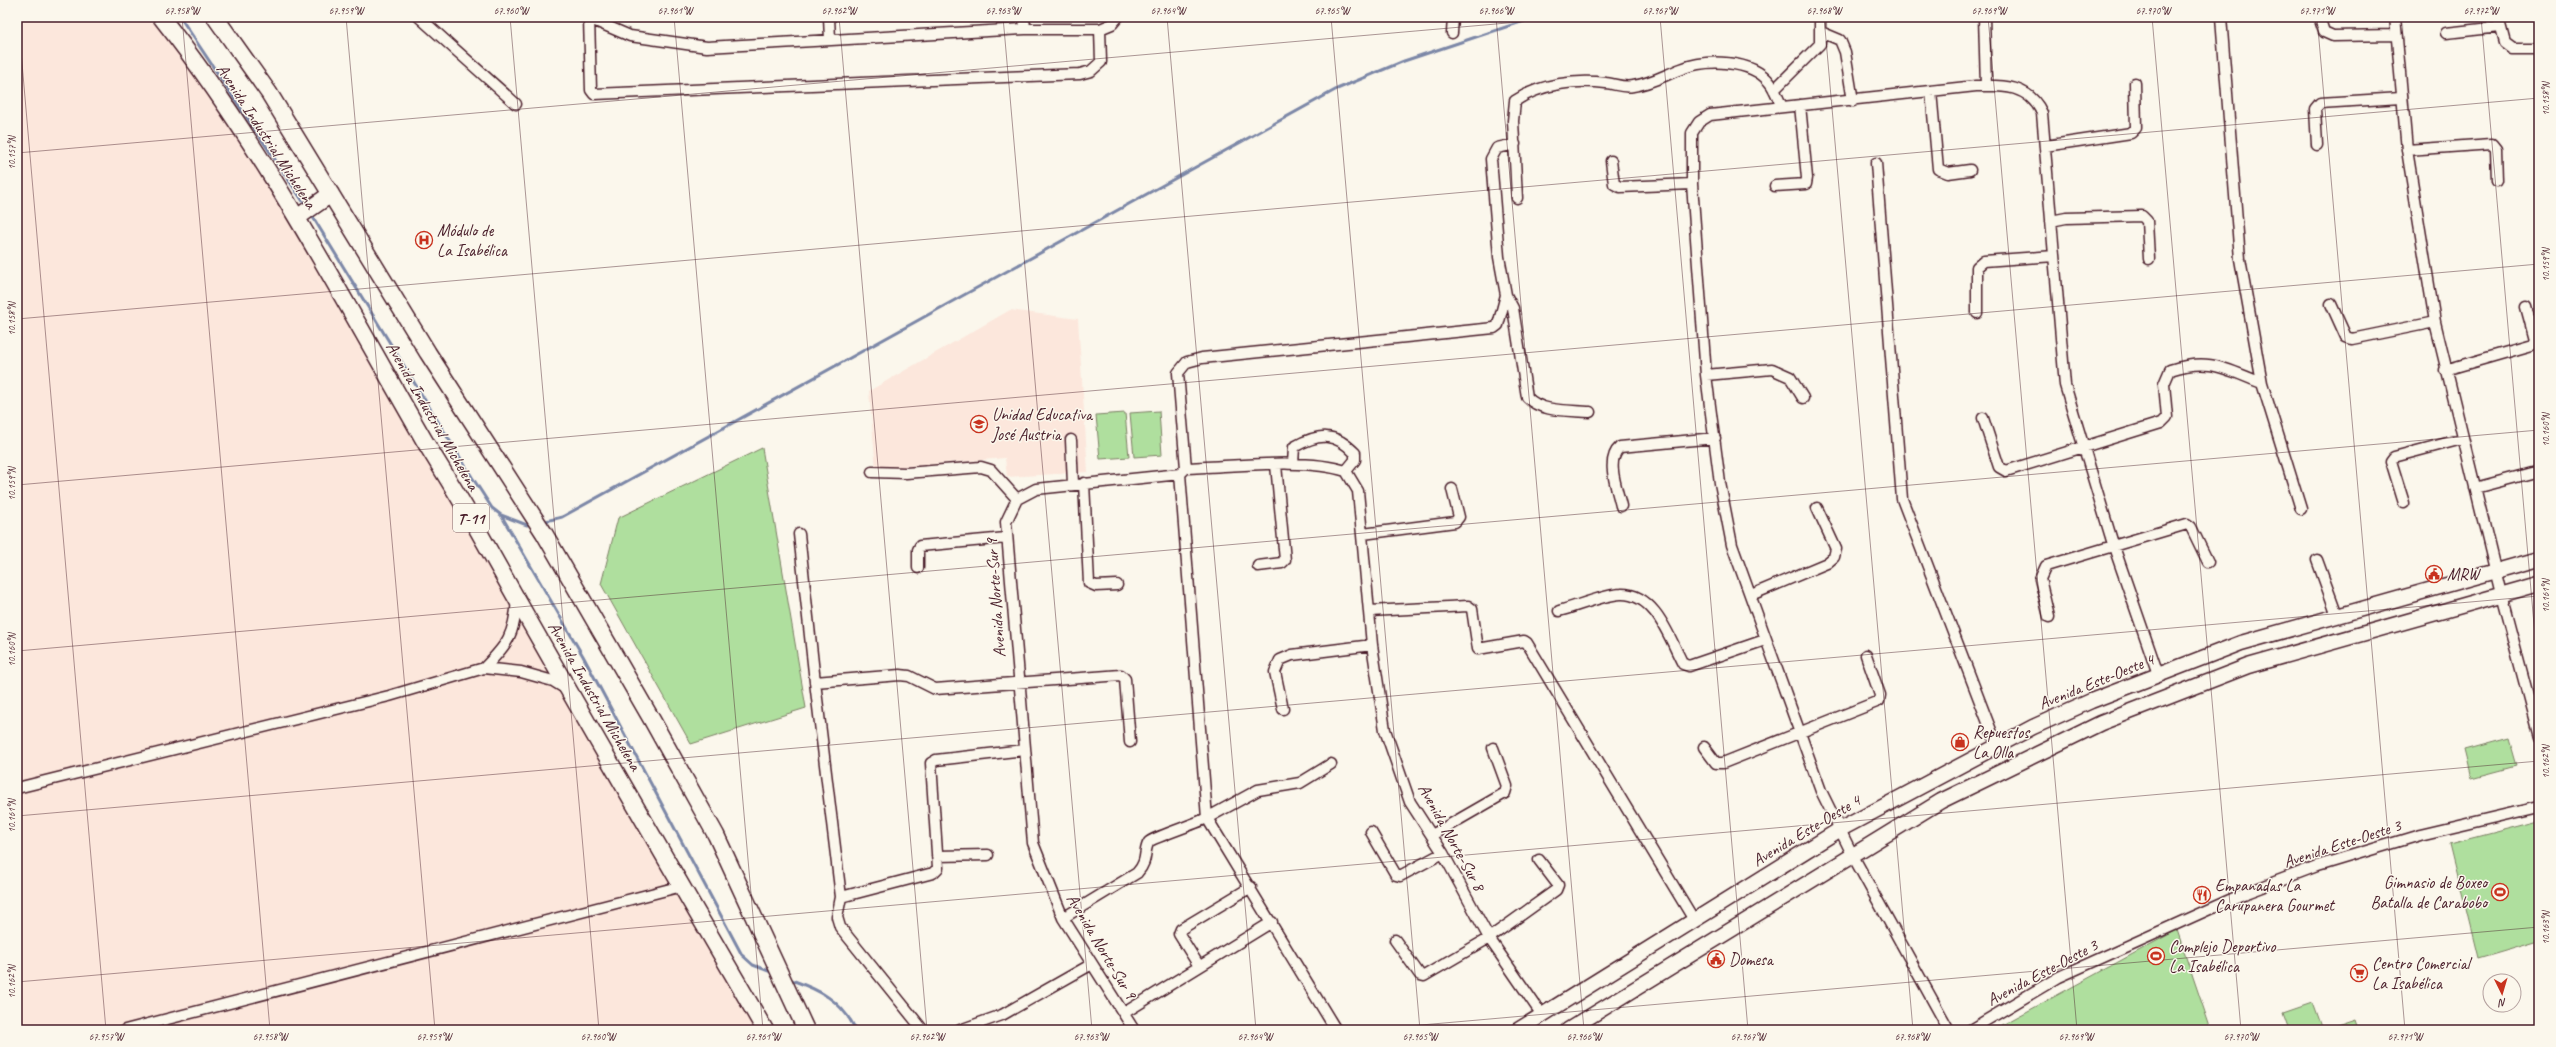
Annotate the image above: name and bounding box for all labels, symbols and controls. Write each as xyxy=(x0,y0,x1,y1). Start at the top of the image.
text: 67.958°W xyxy=(165,4,201,17)
text: 67.959°W xyxy=(329,4,365,17)
text: 67.960°W xyxy=(494,4,530,17)
text: 67.961°W xyxy=(658,4,694,17)
text: 67.962°W xyxy=(822,4,858,17)
text: 67.963°W xyxy=(986,4,1022,17)
text: 67.964°W xyxy=(1151,4,1187,17)
text: 67.965°W xyxy=(1315,4,1351,17)
text: 67.966°W xyxy=(1479,4,1515,17)
text: 67.967°W xyxy=(1643,4,1679,17)
text: 67.968°W xyxy=(1807,4,1843,17)
text: 67.969°W xyxy=(1972,4,2008,17)
text: 67.970°W xyxy=(2136,4,2172,17)
text: 67.971°W xyxy=(2300,4,2336,17)
text: 67.972°W xyxy=(2464,4,2500,17)
street label: Avenida Industrial Michelena xyxy=(212,60,322,214)
text: 10.158°N xyxy=(2539,80,2552,116)
text: 10.157°N xyxy=(5,134,18,170)
place label: Módulo de La Isabélica xyxy=(437,220,508,261)
hospital icon: Módulo de La Isabélica xyxy=(414,230,434,250)
text: 10.159°N xyxy=(2539,246,2552,282)
text: 10.158°N xyxy=(5,300,18,336)
street label: Avenida Industrial Michelena xyxy=(381,338,485,496)
place label: Unidad Educativa José Austria xyxy=(991,404,1094,445)
text: 10.160°N xyxy=(2539,411,2552,447)
school or university icon: Unidad Educativa José Austria xyxy=(969,414,989,434)
text: 10.159°N xyxy=(5,465,18,501)
road number: T-11 xyxy=(453,504,489,532)
street label: Avenida Norte-Sur 9 xyxy=(981,536,1010,658)
public building icon: MRW xyxy=(2424,564,2444,584)
place label: MRW xyxy=(2447,564,2481,585)
text: 10.161°N xyxy=(2539,577,2552,613)
street label: Avenida Industrial Michelena xyxy=(543,618,647,776)
text: 10.160°N xyxy=(5,631,18,667)
street label: Avenida Este-Oeste 4 xyxy=(2036,648,2159,714)
place label: Repuestos La Olla xyxy=(1973,722,2031,763)
shop icon: Repuestos La Olla xyxy=(1950,732,1970,752)
text: 10.162°N xyxy=(2539,743,2552,779)
street label: Avenida Norte-Sur 8 xyxy=(1413,780,1491,897)
street label: Avenida Este-Oeste 4 xyxy=(1748,789,1866,871)
text: 10.161°N xyxy=(5,797,18,833)
street label: Avenida Este-Oeste 3 xyxy=(2281,814,2405,872)
place label: Gimnasio de Boxeo Batalla de Carabobo xyxy=(2370,872,2489,913)
place label: Empanadas La Carupanera Gourmet xyxy=(2215,875,2336,916)
sports icon: Gimnasio de Boxeo Batalla de Carabobo xyxy=(2490,882,2510,902)
restaurant icon: Empanadas La Carupanera Gourmet xyxy=(2192,885,2212,905)
street label: Avenida Norte-Sur 9 xyxy=(1062,890,1142,1004)
text: 10.163°N xyxy=(2539,909,2552,945)
street label: Avenida Este-Oeste 3 xyxy=(1983,934,2102,1010)
place label: Complejo Deportivo La Isabélica xyxy=(2169,936,2276,977)
sports icon: Complejo Deportivo La Isabélica xyxy=(2146,946,2166,966)
public building icon: Domesa xyxy=(1706,949,1726,969)
place label: Domesa xyxy=(1729,949,1775,970)
place label: Centro Comercial La Isabélica xyxy=(2372,953,2473,994)
text: 10.162°N xyxy=(5,963,18,999)
supermarket icon: Centro Comercial La Isabélica xyxy=(2349,963,2369,983)
north arrow xyxy=(2482,973,2522,1013)
text: N xyxy=(2497,996,2507,1010)
text: 67.957°W xyxy=(89,1030,125,1043)
text: 67.958°W xyxy=(253,1030,289,1043)
text: 67.959°W xyxy=(417,1030,453,1043)
text: 67.960°W xyxy=(581,1030,617,1043)
text: 67.961°W xyxy=(746,1030,782,1043)
text: 67.962°W xyxy=(910,1030,946,1043)
text: 67.963°W xyxy=(1074,1030,1110,1043)
text: 67.964°W xyxy=(1238,1030,1274,1043)
text: 67.965°W xyxy=(1403,1030,1439,1043)
text: 67.966°W xyxy=(1567,1030,1603,1043)
text: 67.967°W xyxy=(1731,1030,1767,1043)
text: 67.968°W xyxy=(1895,1030,1931,1043)
text: 67.969°W xyxy=(2059,1030,2095,1043)
text: 67.970°W xyxy=(2224,1030,2260,1043)
text: 67.971°W xyxy=(2388,1030,2424,1043)

